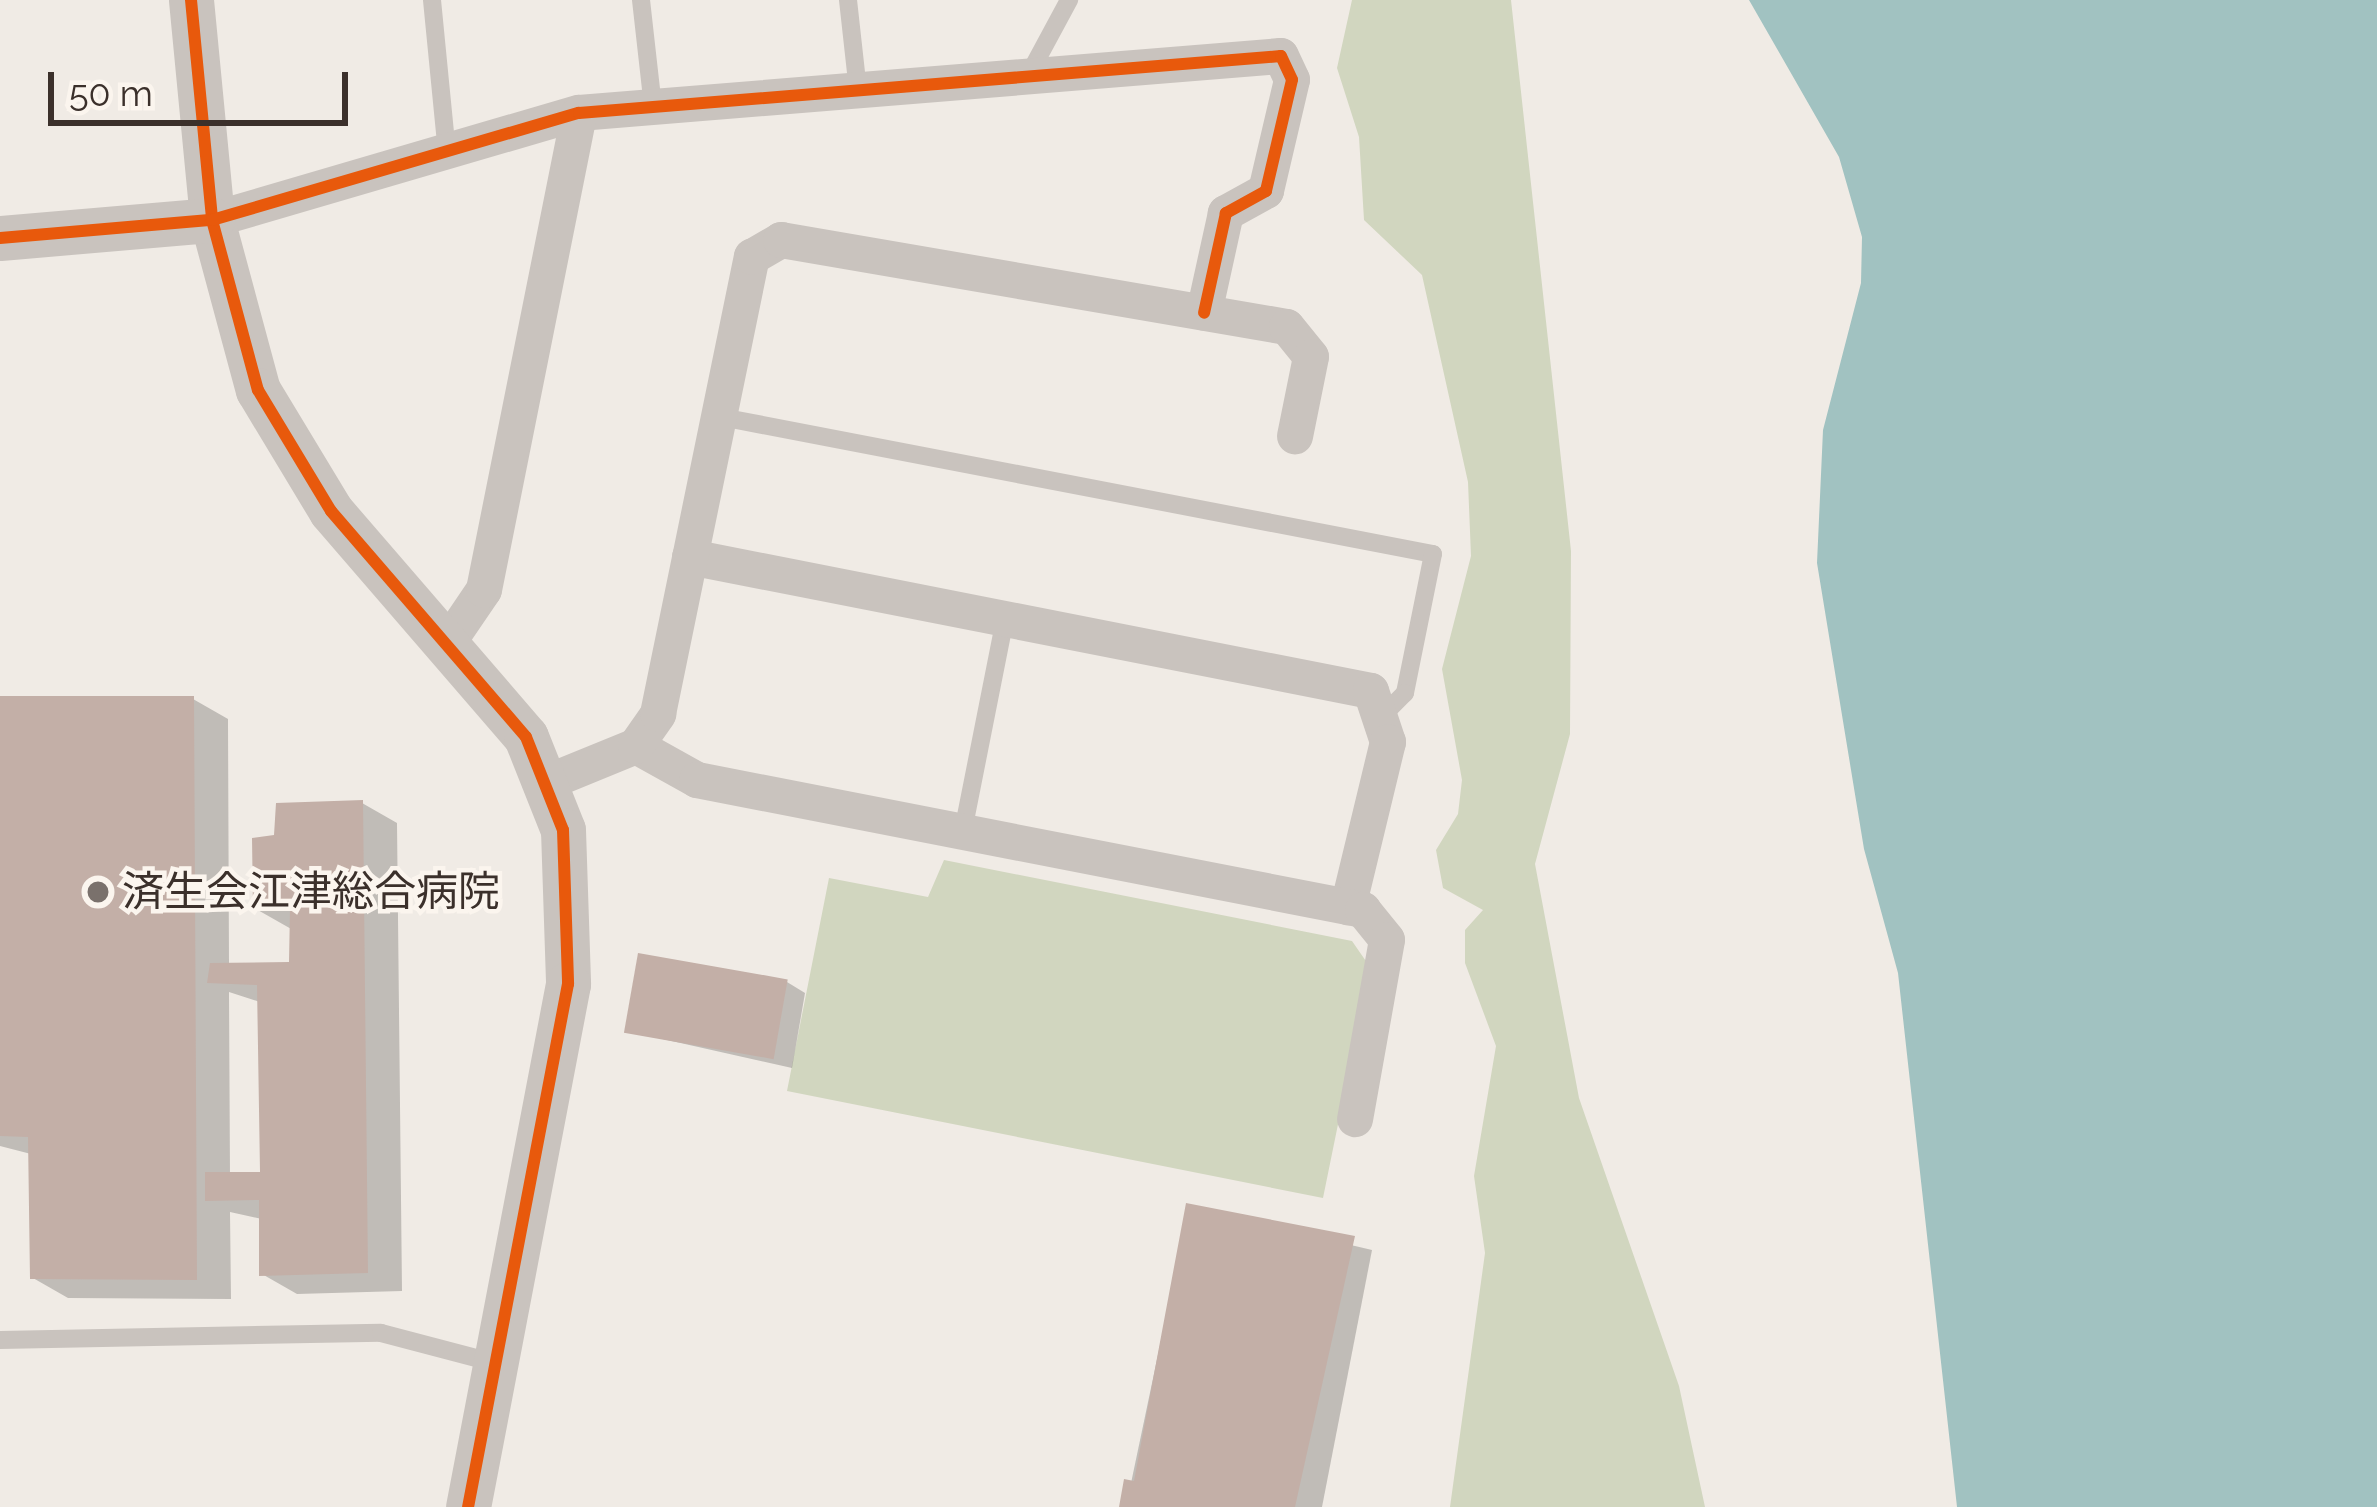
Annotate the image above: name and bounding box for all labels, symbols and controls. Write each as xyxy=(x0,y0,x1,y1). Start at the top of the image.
scale bar xyxy=(54,48,354,122)
text: 50 m xyxy=(69,72,153,114)
place label: 済生会江津総合病院 xyxy=(122,867,500,917)
marker: 済生会江津総合病院 xyxy=(85,879,111,905)

